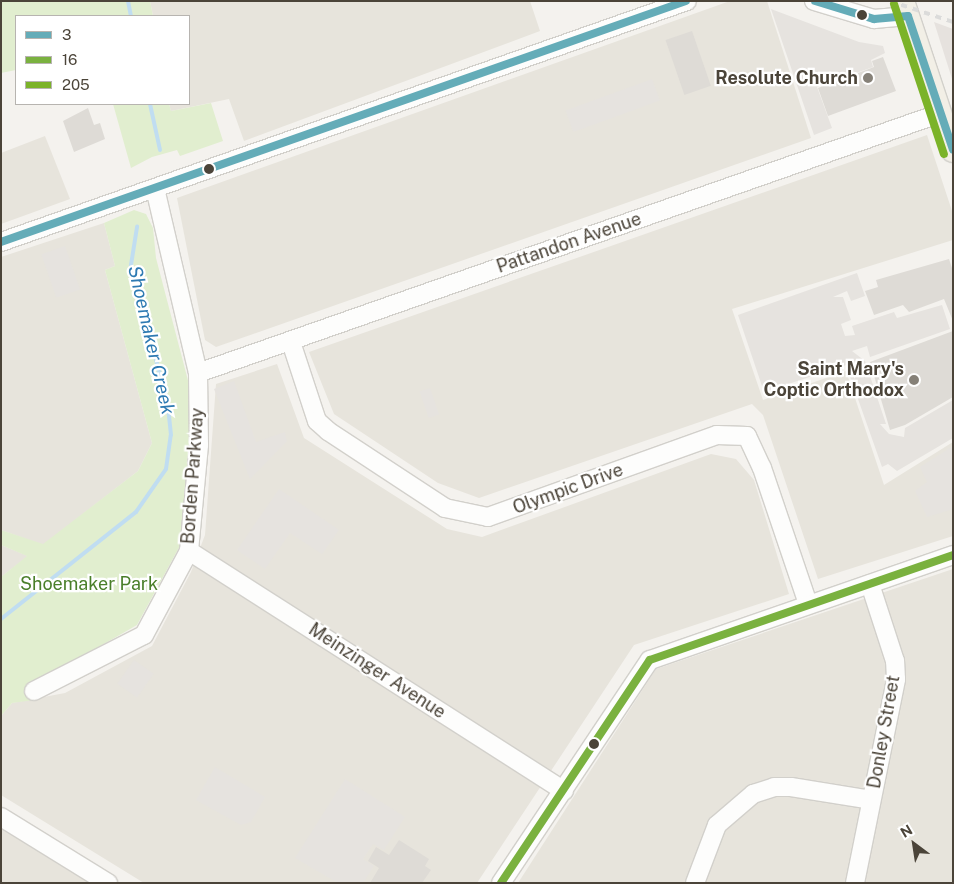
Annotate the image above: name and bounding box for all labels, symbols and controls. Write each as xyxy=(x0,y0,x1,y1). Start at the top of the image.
unlabelled marker xyxy=(857,10,867,20)
legend xyxy=(15,15,190,105)
text: 3 xyxy=(62,26,71,43)
text: 16 xyxy=(62,51,77,68)
place label: Resolute Church xyxy=(715,67,858,89)
marker: Resolute Church xyxy=(862,72,874,84)
text: 205 xyxy=(62,76,90,93)
unlabelled marker xyxy=(204,164,214,174)
street label: Pattandon Avenue xyxy=(494,208,644,278)
water label: Shoemaker Creek xyxy=(123,263,179,417)
place label: Saint Mary's Coptic Orthodox xyxy=(763,359,904,402)
marker: Saint Mary's Coptic Orthodox xyxy=(908,374,920,386)
street label: Borden Parkway xyxy=(177,407,209,545)
street label: Olympic Drive xyxy=(510,459,626,519)
park label: Shoemaker Park xyxy=(20,573,158,595)
street label: Meinzinger Avenue xyxy=(304,619,450,723)
street label: Donley Street xyxy=(863,674,905,790)
unlabelled marker xyxy=(589,739,599,749)
north arrow xyxy=(889,819,939,869)
text: N xyxy=(897,821,915,841)

